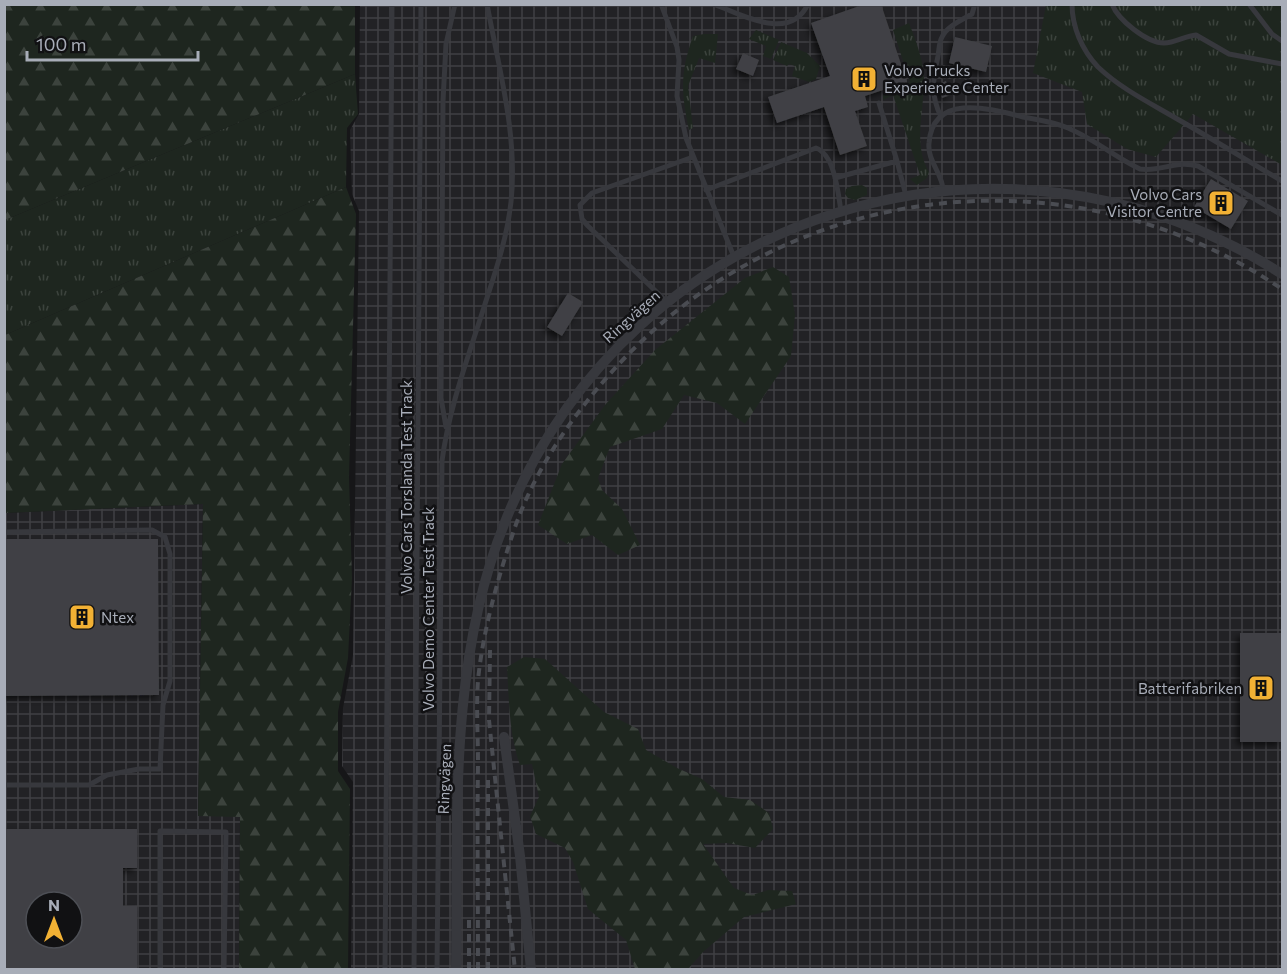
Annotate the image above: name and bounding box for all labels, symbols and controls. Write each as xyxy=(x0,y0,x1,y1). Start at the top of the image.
scale bar xyxy=(27,24,198,62)
text: 100 m xyxy=(36,33,86,55)
place label: Volvo Trucks Experience Center xyxy=(884,61,1009,96)
building icon: Volvo Trucks Experience Center xyxy=(849,64,879,94)
place label: Volvo Cars Visitor Centre xyxy=(1107,185,1202,220)
building icon: Volvo Cars Visitor Centre xyxy=(1206,188,1236,218)
street label: Ringvägen xyxy=(599,286,663,346)
street label: Volvo Cars Torslanda Test Track xyxy=(397,380,415,594)
street label: Volvo Demo Center Test Track xyxy=(419,507,437,711)
building icon: Ntex xyxy=(67,602,97,632)
place label: Ntex xyxy=(101,608,134,626)
building icon: Batterifabriken xyxy=(1246,673,1276,703)
place label: Batterifabriken xyxy=(1138,679,1242,697)
street label: Ringvägen xyxy=(434,743,454,815)
north arrow xyxy=(24,890,84,950)
text: N xyxy=(48,895,60,914)

